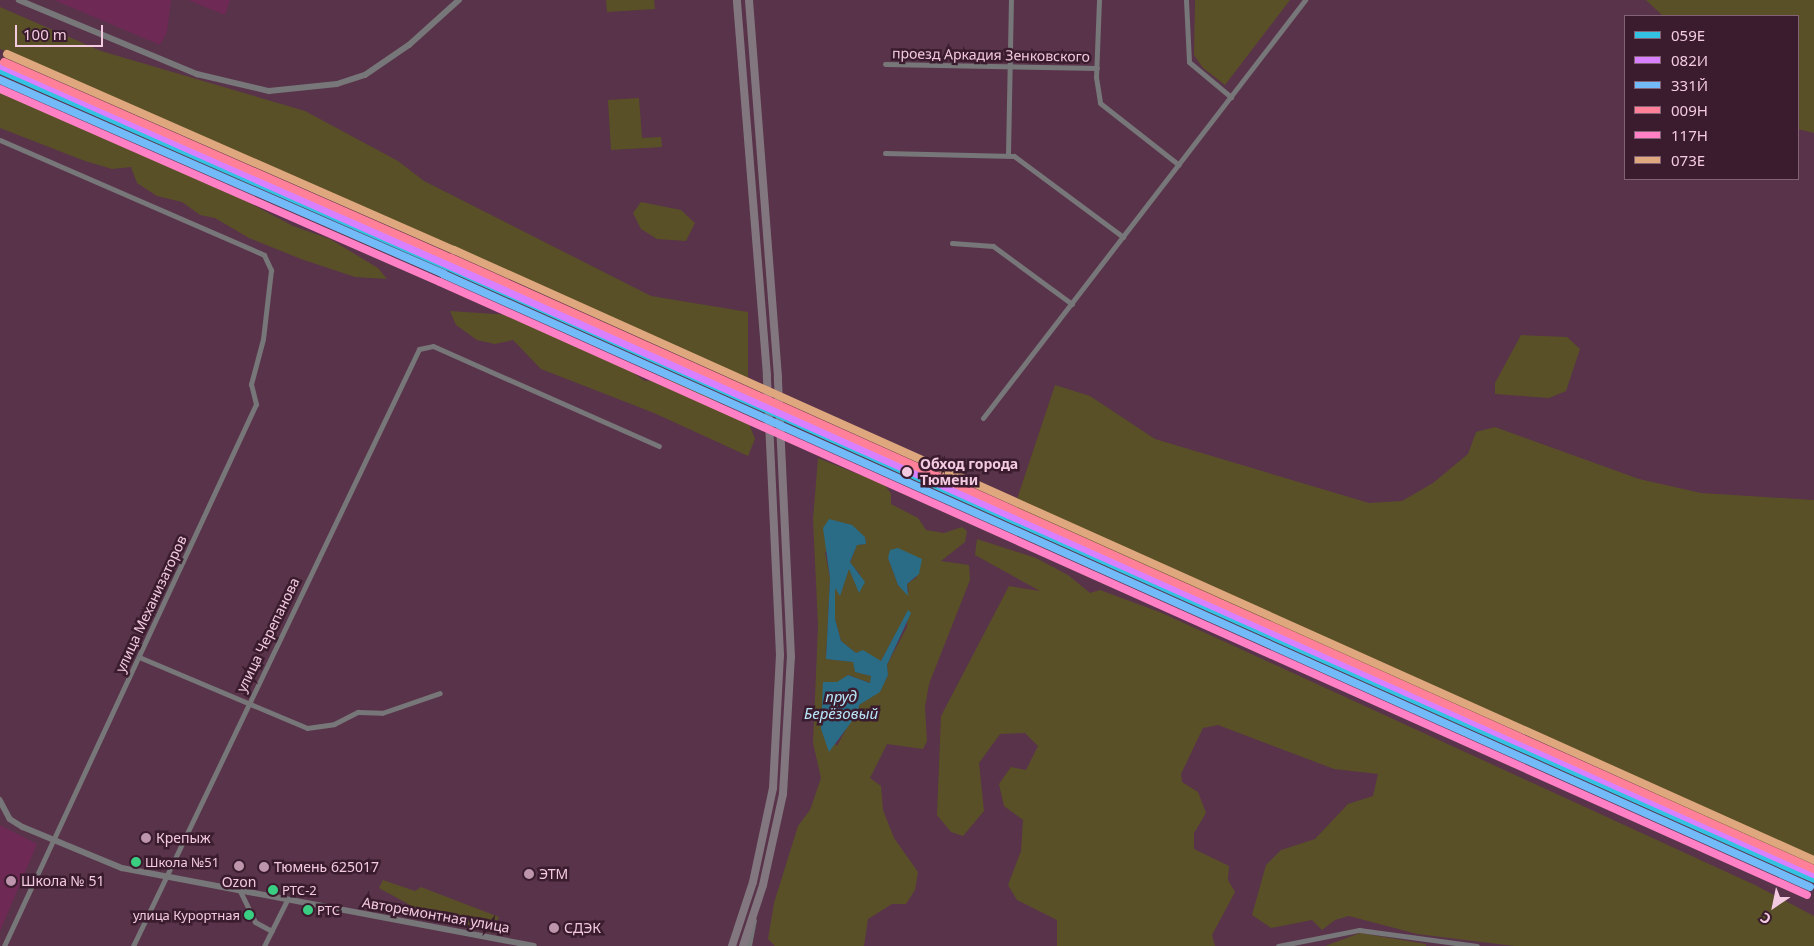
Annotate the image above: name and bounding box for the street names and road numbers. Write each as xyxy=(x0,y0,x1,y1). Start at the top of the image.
street label: проезд Аркадия Зенковского xyxy=(892,45,1090,65)
street label: улица Механизаторов xyxy=(112,533,190,675)
street label: улица Черепанова xyxy=(233,575,303,695)
street label: Авторемонтная улица xyxy=(361,894,511,936)

